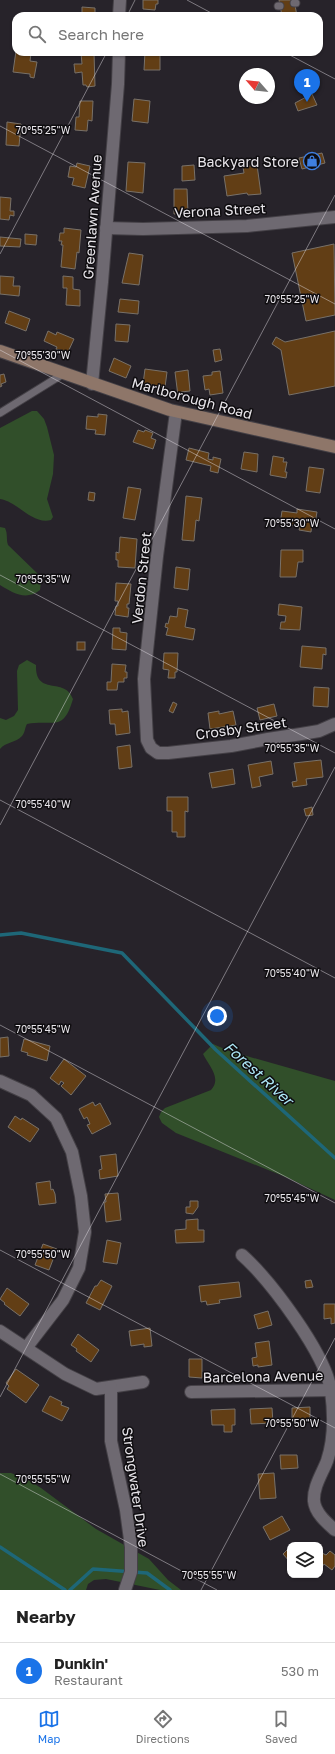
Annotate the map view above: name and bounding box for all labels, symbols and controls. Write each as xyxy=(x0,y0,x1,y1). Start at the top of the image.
search box xyxy=(12,12,323,56)
icon: search xyxy=(26,23,48,45)
text: Search here xyxy=(58,25,144,43)
north arrow xyxy=(239,68,275,104)
pin: 1 xyxy=(294,69,320,102)
text: 70°55'25"W xyxy=(16,124,71,136)
shop icon: Backyard Store xyxy=(302,151,322,171)
place label: Backyard Store xyxy=(197,153,299,170)
street label: Greenlawn Avenue xyxy=(79,154,105,280)
street label: Verona Street xyxy=(174,199,266,221)
text: 70°55'25"W xyxy=(265,293,320,305)
text: 70°55'30"W xyxy=(16,349,71,361)
street label: Marlborough Road xyxy=(130,374,254,422)
text: 70°55'30"W xyxy=(265,517,320,529)
street label: Verdon Street xyxy=(128,531,154,625)
text: 70°55'35"W xyxy=(16,573,71,585)
street label: Crosby Street xyxy=(194,713,288,743)
text: 70°55'35"W xyxy=(265,742,320,754)
text: 70°55'40"W xyxy=(15,798,71,810)
text: 70°55'40"W xyxy=(264,967,320,979)
your location xyxy=(207,1006,227,1026)
text: 70°55'45"W xyxy=(16,1023,71,1035)
water label: Forest River xyxy=(221,1037,299,1110)
text: 70°55'45"W xyxy=(265,1192,320,1204)
text: 70°55'50"W xyxy=(16,1248,71,1260)
street label: Barcelona Avenue xyxy=(203,1366,323,1386)
text: 70°55'50"W xyxy=(265,1417,320,1429)
street label: Strongwater Drive xyxy=(119,1426,153,1548)
text: 70°55'55"W xyxy=(16,1473,71,1485)
map controls xyxy=(287,1542,323,1578)
button: layers xyxy=(287,1542,323,1578)
text: 70°55'55"W xyxy=(182,1569,237,1581)
text: Nearby xyxy=(16,1606,76,1627)
text: Dunkin' xyxy=(54,1654,108,1672)
text: 1 xyxy=(26,1663,32,1679)
text: 530 m xyxy=(281,1663,319,1679)
text: Restaurant xyxy=(54,1672,123,1688)
tab: Map xyxy=(38,1708,60,1745)
tab: Directions xyxy=(136,1708,190,1745)
tab: Saved xyxy=(265,1708,297,1745)

